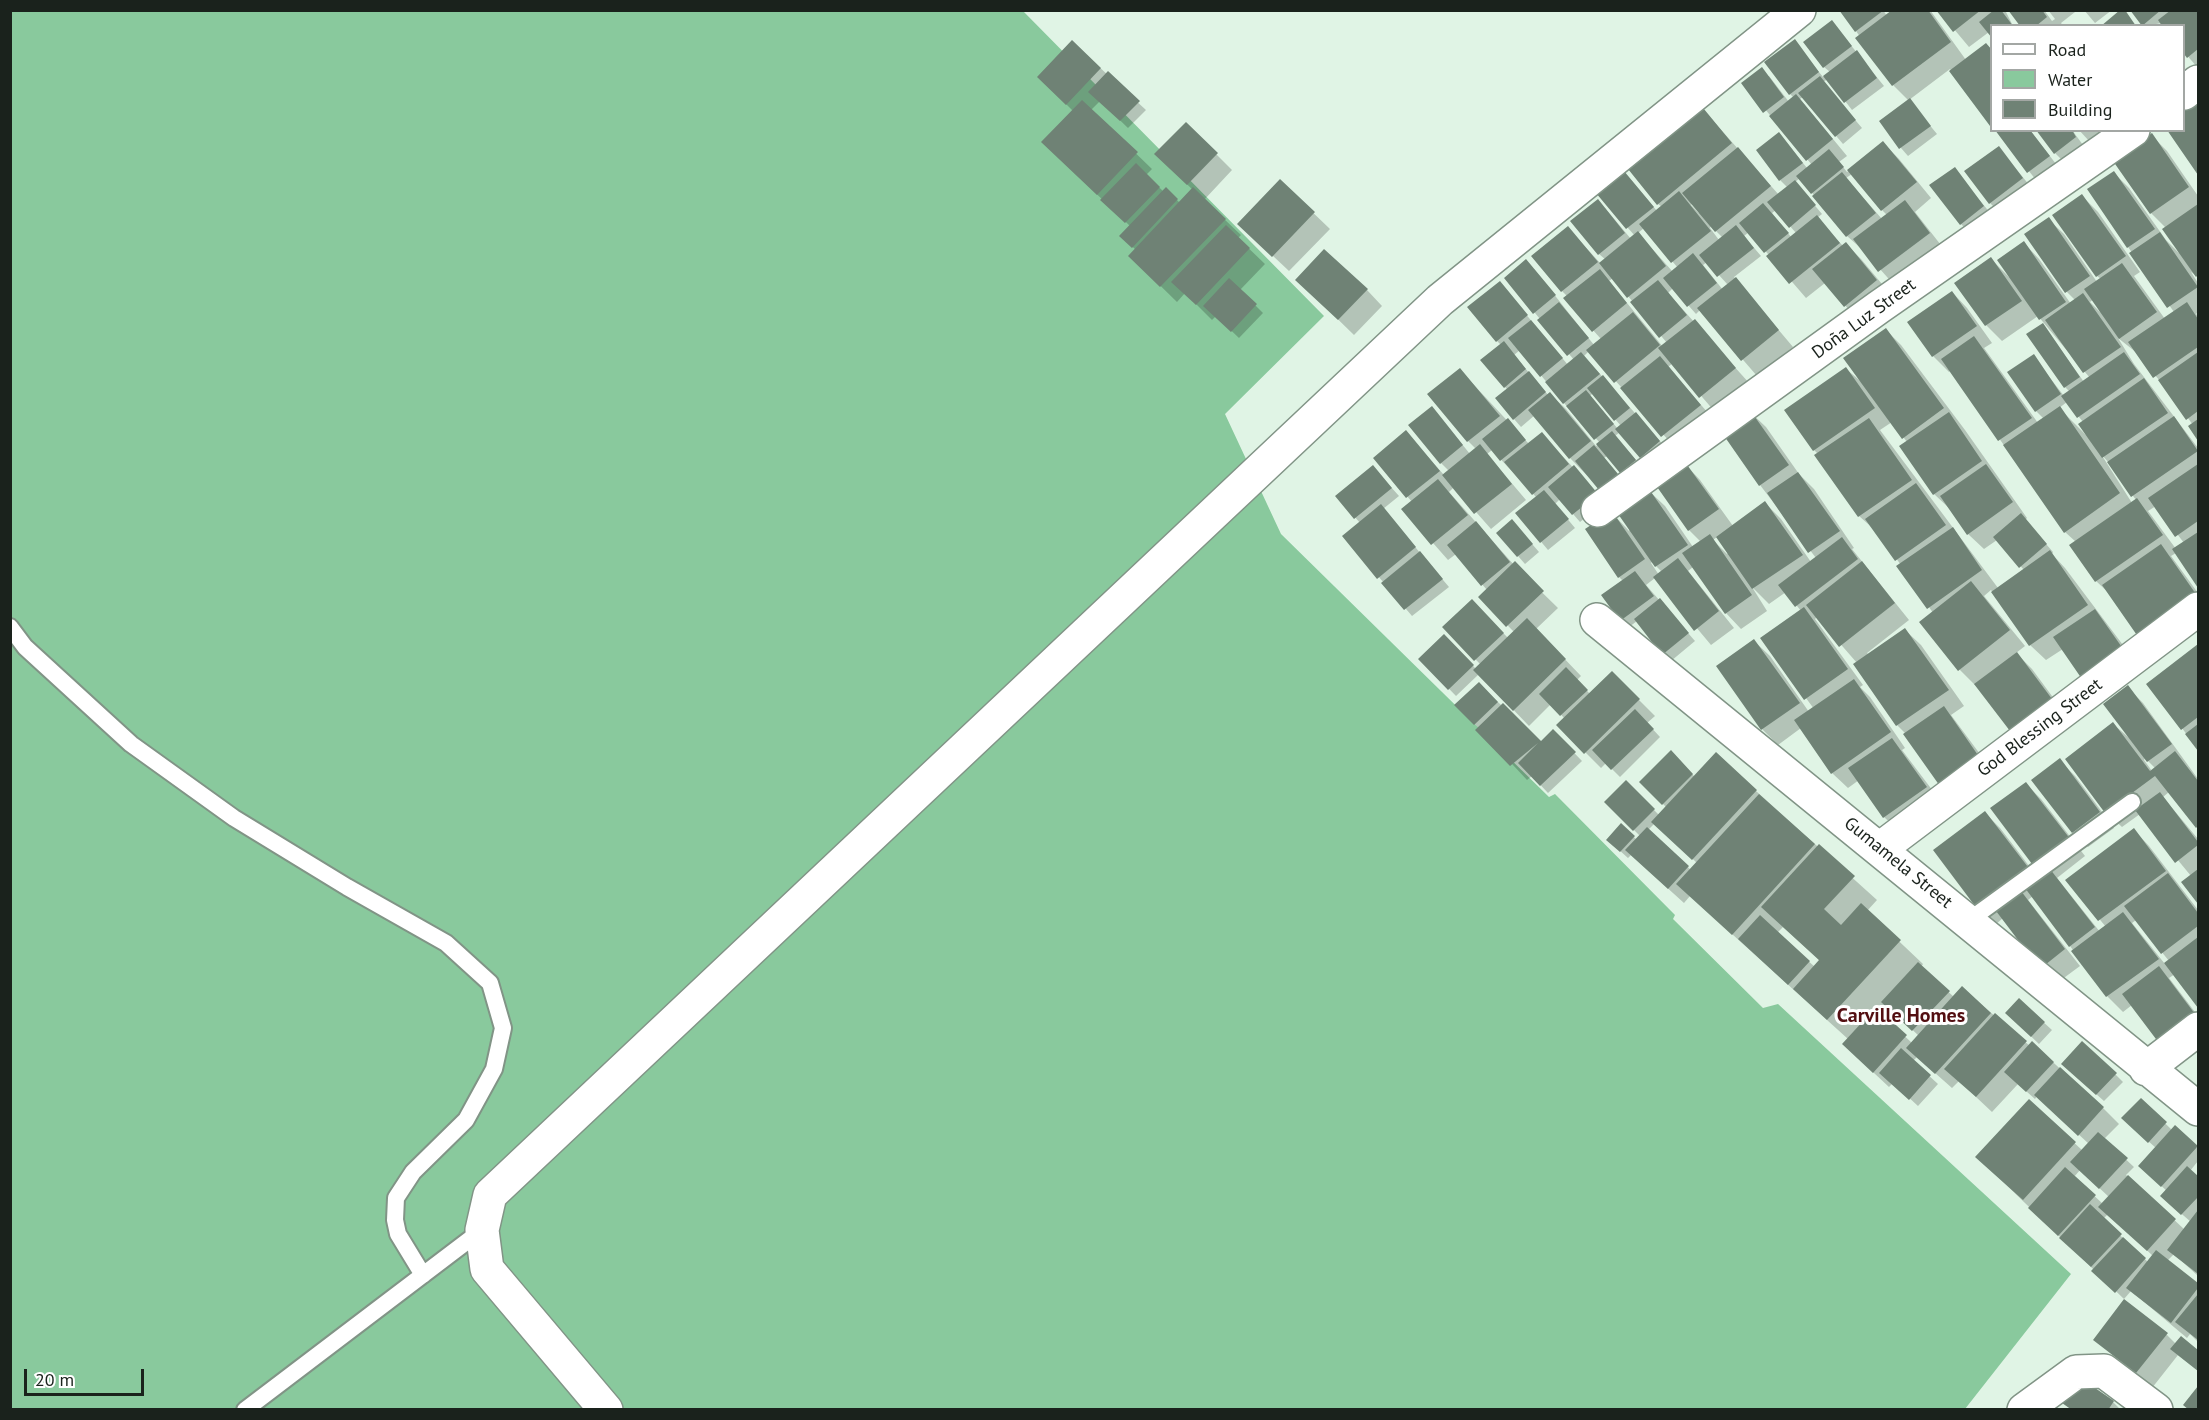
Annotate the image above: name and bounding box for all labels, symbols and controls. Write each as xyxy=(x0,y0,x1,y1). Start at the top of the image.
legend xyxy=(1990,24,2185,132)
text: Road xyxy=(2048,38,2086,61)
text: Water xyxy=(2048,68,2092,91)
text: Building xyxy=(2048,98,2112,121)
street label: Doña Luz Street xyxy=(1808,274,1920,364)
street label: God Blessing Street xyxy=(1973,674,2107,782)
street label: Gumamela Street xyxy=(1840,813,1956,913)
district label: Carville Homes xyxy=(1837,1004,1965,1028)
scale bar xyxy=(27,1357,147,1395)
text: 20 m xyxy=(35,1368,74,1391)

